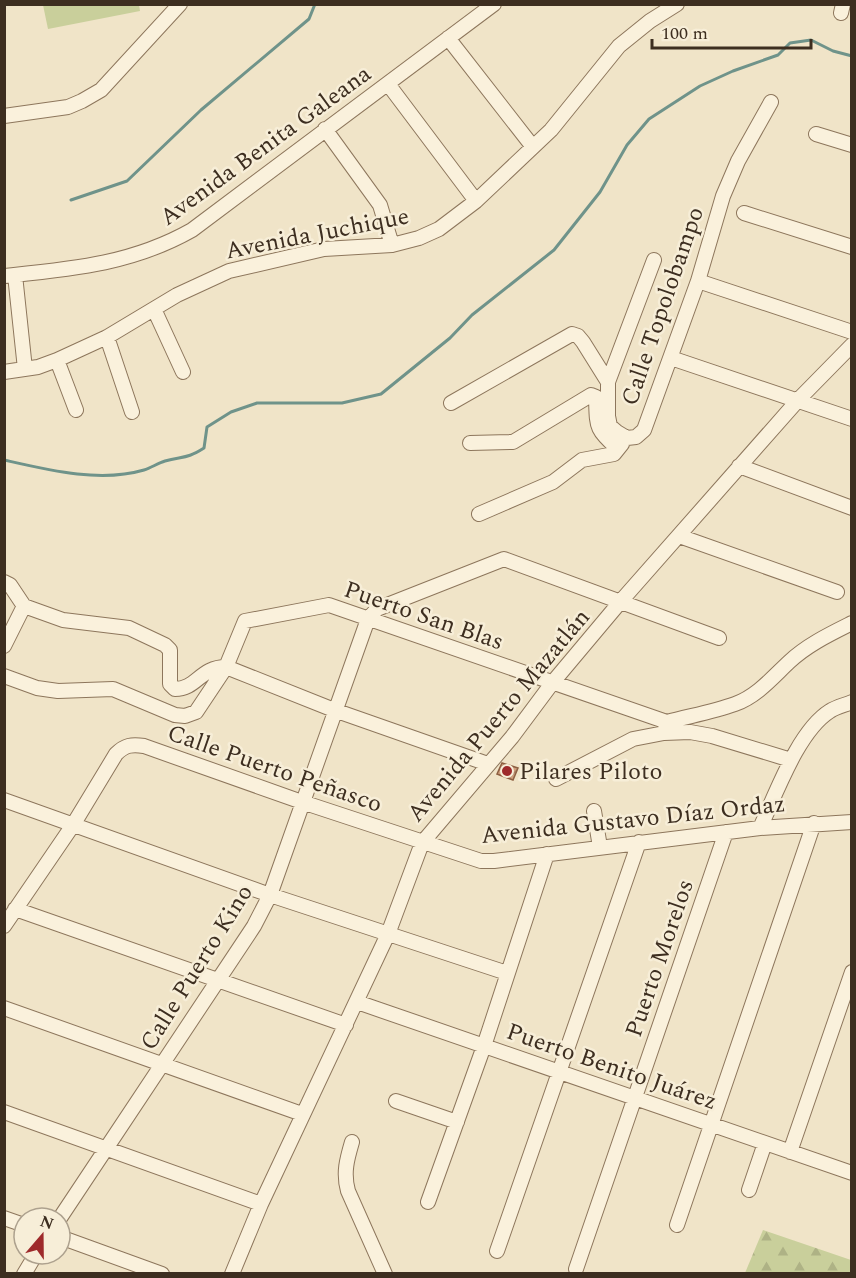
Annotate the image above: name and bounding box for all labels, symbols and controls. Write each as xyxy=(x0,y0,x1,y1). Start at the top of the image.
scale bar xyxy=(652,12,811,50)
text: 100 m xyxy=(661,20,708,47)
street label: Avenida Benita Galeana xyxy=(152,56,379,235)
street label: Avenida Juchique xyxy=(222,199,412,269)
street label: Calle Topolobampo xyxy=(612,202,714,410)
street label: Puerto San Blas xyxy=(339,572,508,660)
street label: Avenida Puerto Mazatlán xyxy=(398,601,599,830)
street label: Calle Puerto Peñasco xyxy=(162,715,387,823)
place label: Pilares Piloto xyxy=(519,754,662,790)
marker: Pilares Piloto xyxy=(500,764,514,778)
street label: Avenida Gustavo Díaz Ordaz xyxy=(479,786,787,854)
street label: Puerto Morelos xyxy=(616,875,704,1042)
street label: Calle Puerto Kino xyxy=(131,878,262,1057)
street label: Puerto Benito Juárez xyxy=(501,1014,722,1120)
north arrow xyxy=(12,1206,72,1266)
text: N xyxy=(37,1209,57,1236)

